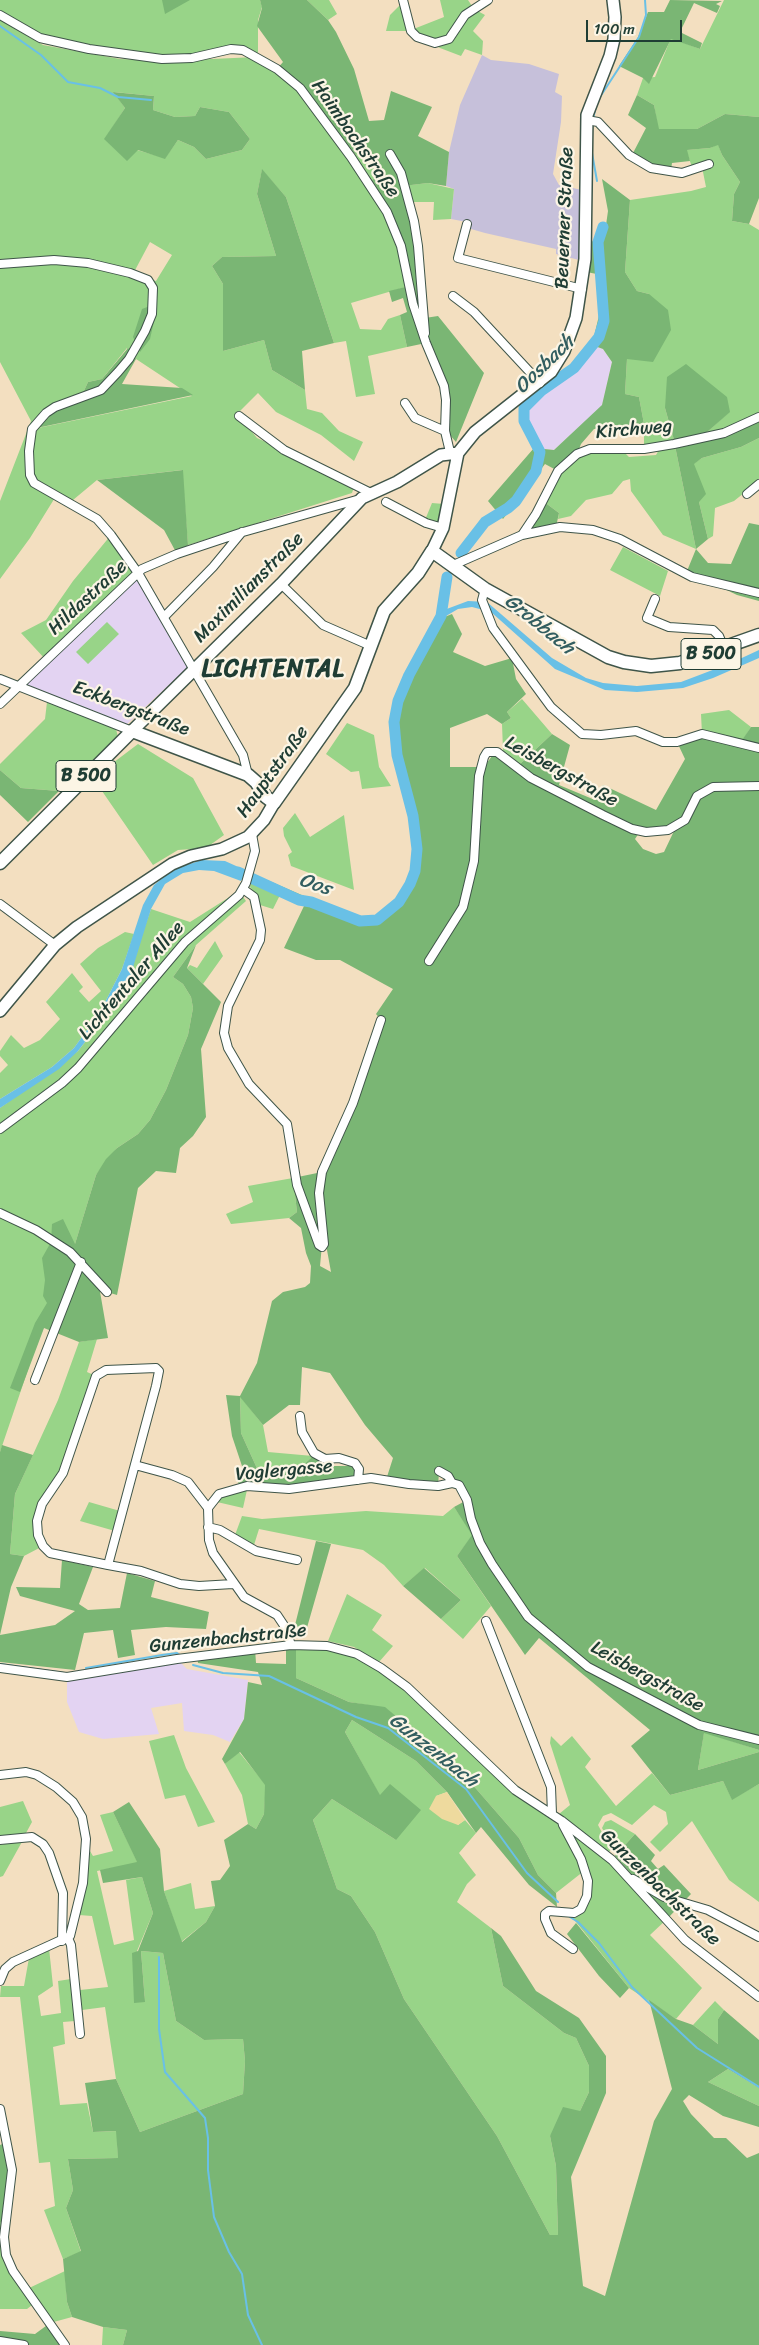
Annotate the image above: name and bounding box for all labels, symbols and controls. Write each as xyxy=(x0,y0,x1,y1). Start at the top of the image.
scale bar xyxy=(589,10,685,42)
text: 100 m xyxy=(594,16,635,42)
street label: Haimbachstraße xyxy=(306,76,404,202)
street label: Beuerner Straße xyxy=(551,147,579,289)
water label: Oosbach xyxy=(510,331,580,399)
street label: Kirchweg xyxy=(595,415,673,445)
street label: Maximilianstraße xyxy=(189,528,309,648)
street label: Hildastraße xyxy=(44,556,132,640)
water label: Grobbach xyxy=(499,590,579,660)
road number: B 500 xyxy=(681,639,741,670)
district label: LICHTENTAL xyxy=(201,656,345,684)
street label: Eckbergstraße xyxy=(69,676,193,742)
street label: Hauptstraße xyxy=(232,722,314,822)
street label: Leisbergstraße xyxy=(500,732,622,812)
road number: B 500 xyxy=(56,760,116,791)
water label: Oos xyxy=(296,868,334,902)
street label: Lichtentaler Allee xyxy=(74,917,190,1045)
street label: Voglergasse xyxy=(235,1455,333,1487)
street label: Gunzenbachstraße xyxy=(148,1619,308,1659)
street label: Leisbergstraße xyxy=(586,1637,708,1717)
water label: Gunzenbach xyxy=(384,1709,482,1793)
street label: Gunzenbachstraße xyxy=(595,1825,725,1951)

